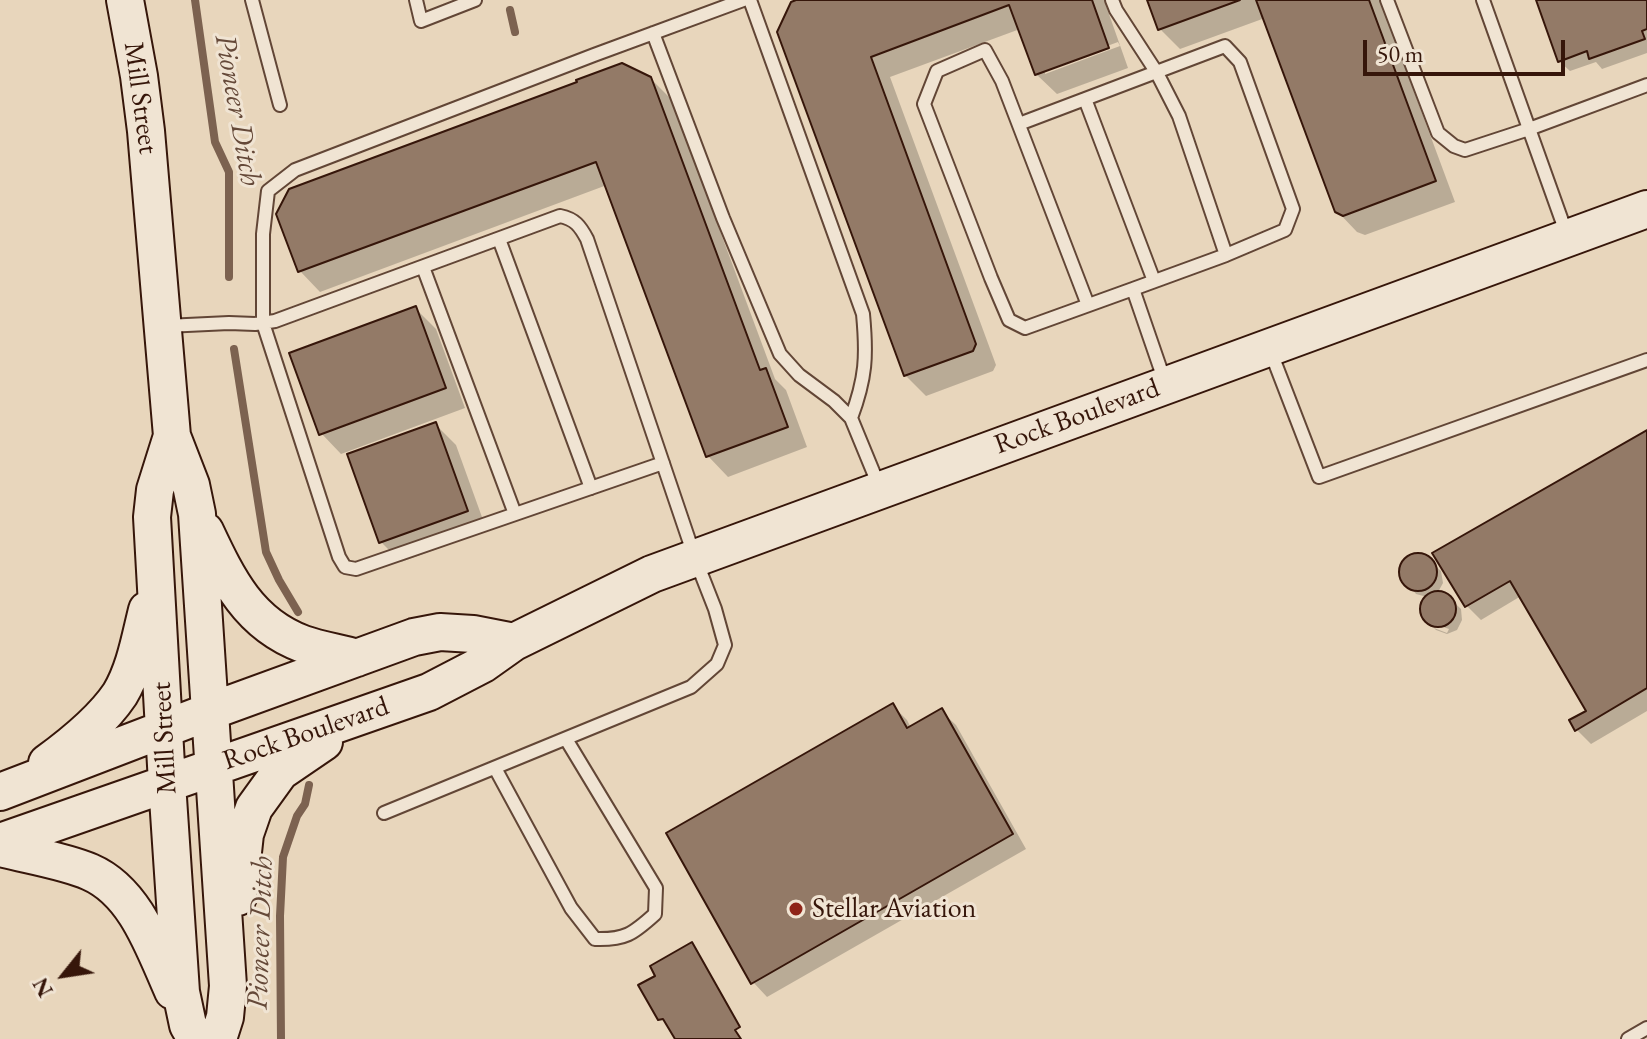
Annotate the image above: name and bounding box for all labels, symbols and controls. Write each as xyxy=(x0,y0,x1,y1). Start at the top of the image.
scale bar xyxy=(1367,24,1569,74)
water label: Pioneer Ditch xyxy=(206,31,268,189)
text: 50 m xyxy=(1377,38,1424,69)
street label: Mill Street xyxy=(116,40,164,156)
street label: Rock Boulevard xyxy=(990,372,1164,462)
street label: Mill Street xyxy=(145,681,185,795)
street label: Rock Boulevard xyxy=(219,690,393,778)
water label: Pioneer Ditch xyxy=(240,856,282,1010)
place label: Stellar Aviation xyxy=(812,892,976,926)
marker: Stellar Aviation xyxy=(787,900,805,918)
north arrow xyxy=(24,935,104,1015)
text: N xyxy=(26,972,60,1002)

